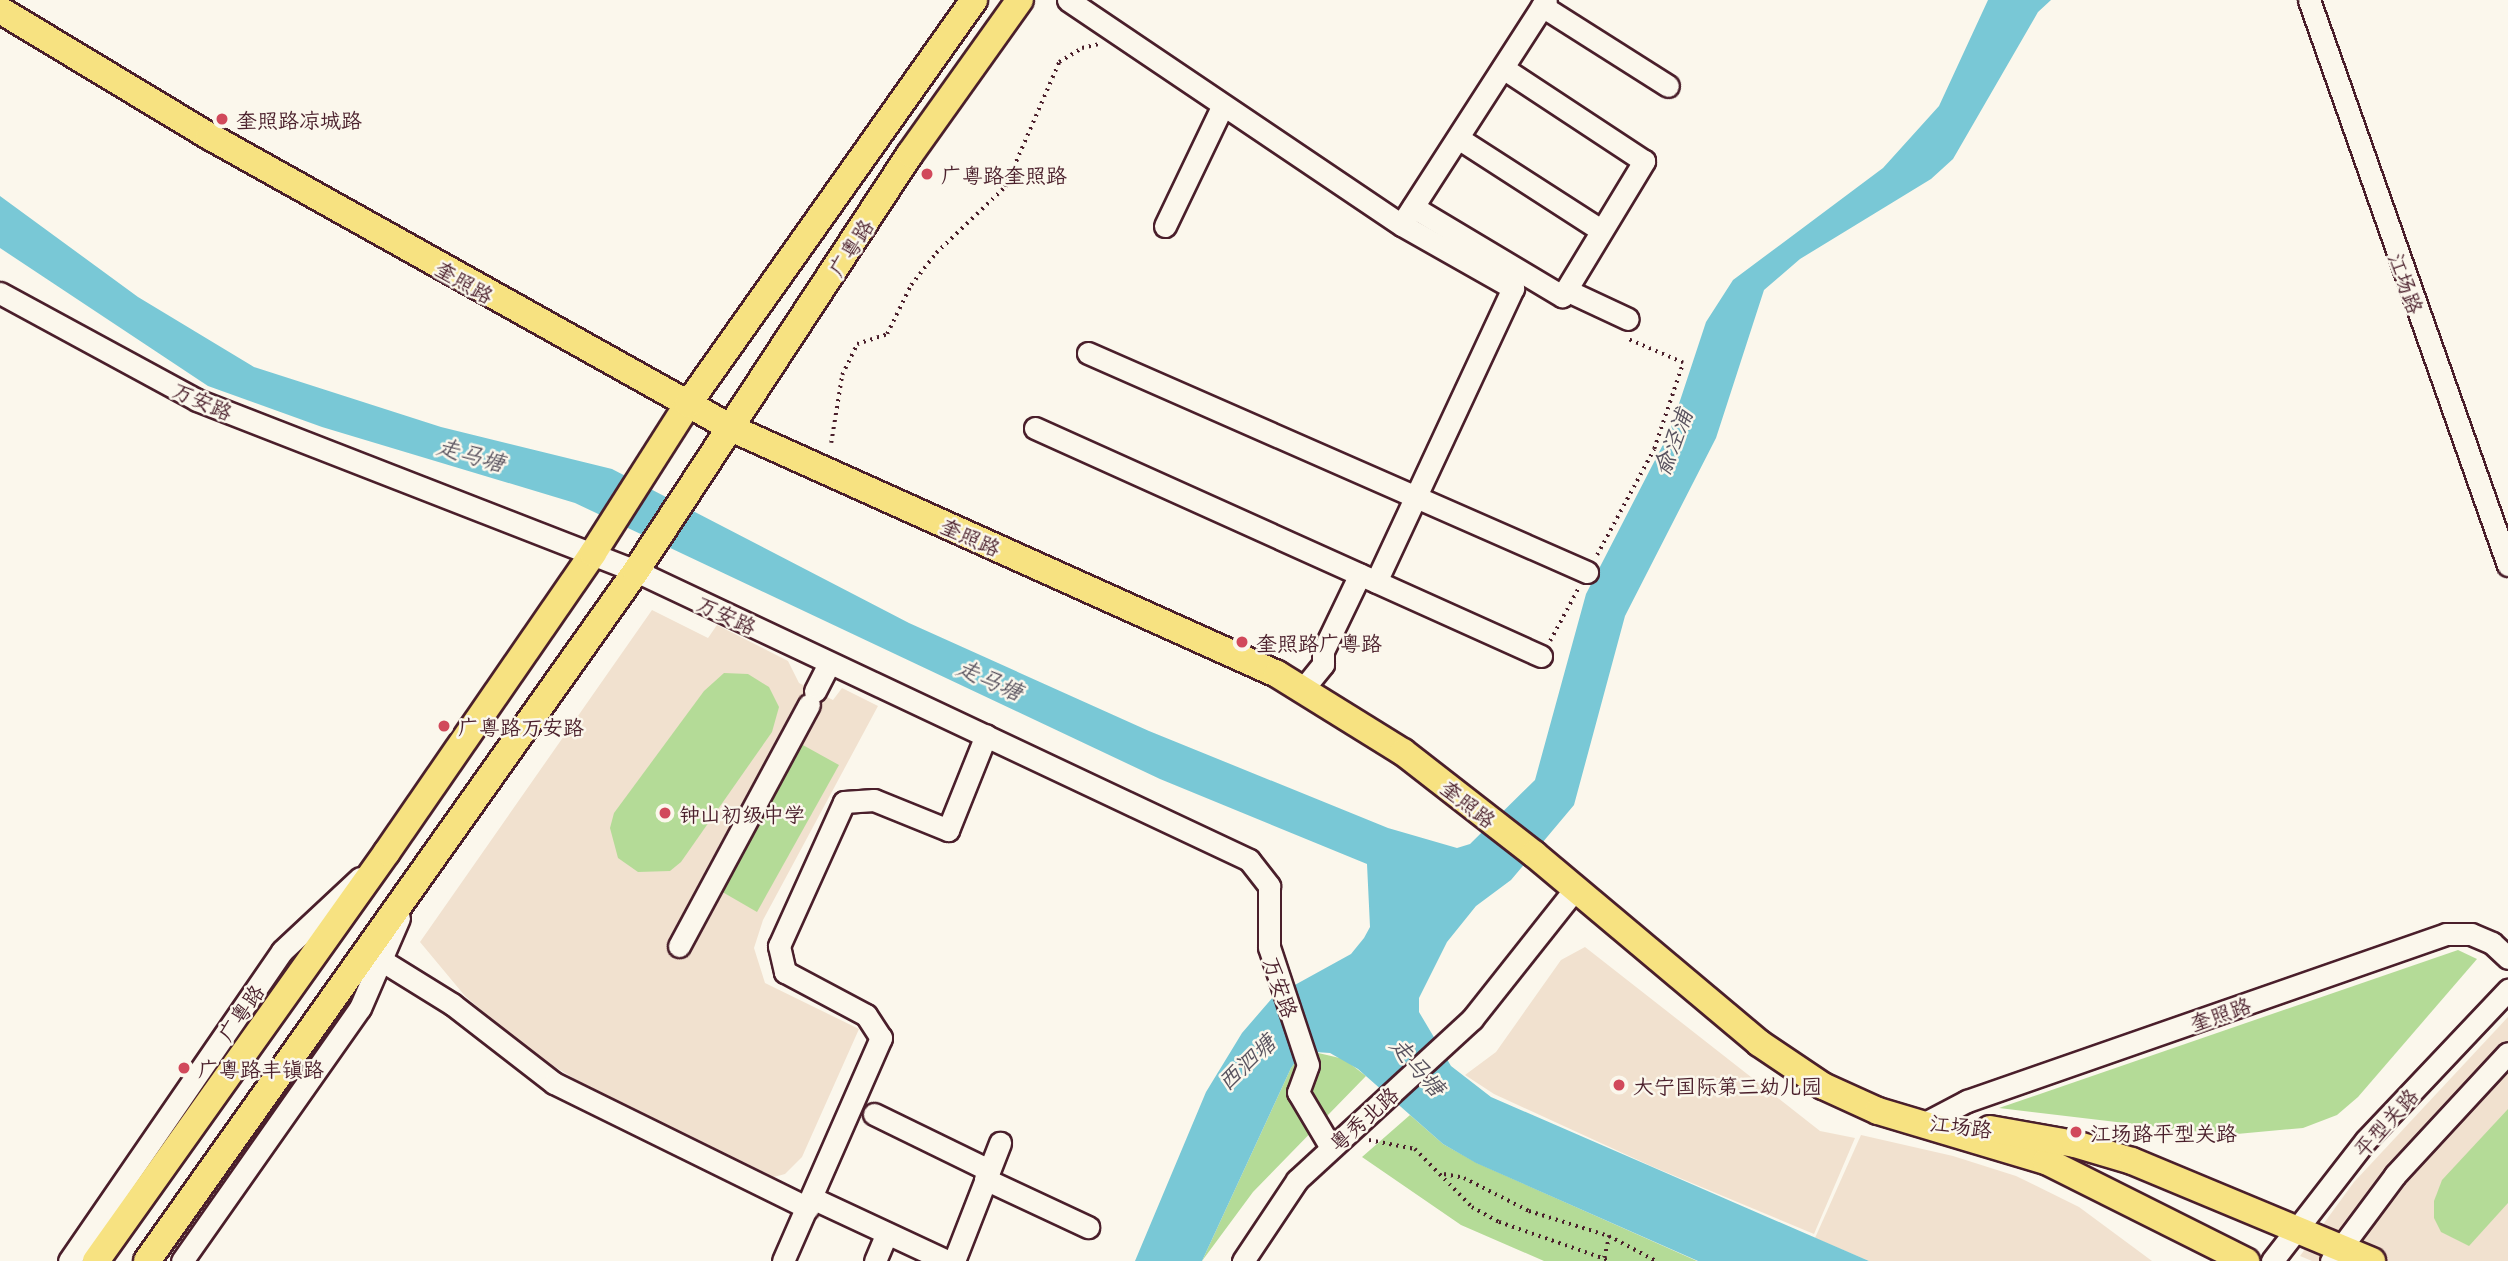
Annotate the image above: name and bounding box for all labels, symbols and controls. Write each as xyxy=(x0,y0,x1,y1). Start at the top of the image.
place label: 奎照路凉城路 xyxy=(236,106,362,132)
marker: 奎照路凉城路 xyxy=(214,111,230,127)
place label: 广粤路奎照路 xyxy=(941,161,1067,187)
marker: 广粤路奎照路 xyxy=(919,166,935,182)
street label: 广粤路 xyxy=(822,214,878,280)
street label: 江场路 xyxy=(2384,249,2430,317)
street label: 奎照路 xyxy=(431,254,499,308)
street label: 万安路 xyxy=(169,376,237,424)
water label: 俞泾浦 xyxy=(1647,405,1697,479)
water label: 走马塘 xyxy=(434,431,508,477)
street label: 奎照路 xyxy=(937,512,1005,560)
street label: 万安路 xyxy=(693,589,761,639)
place label: 奎照路广粤路 xyxy=(1256,629,1382,655)
marker: 奎照路广粤路 xyxy=(1234,634,1250,650)
water label: 走马塘 xyxy=(953,652,1027,706)
place label: 广粤路万安路 xyxy=(458,713,584,739)
marker: 广粤路万安路 xyxy=(436,718,452,734)
street label: 奎照路 xyxy=(1436,774,1502,832)
place label: 钟山初级中学 xyxy=(679,800,805,826)
marker: 钟山初级中学 xyxy=(657,805,673,821)
street label: 万安路 xyxy=(1260,953,1304,1021)
street label: 广粤路 xyxy=(212,979,268,1045)
street label: 奎照路 xyxy=(2186,991,2254,1035)
water label: 西泗塘 xyxy=(1211,1028,1281,1096)
water label: 走马塘 xyxy=(1385,1031,1451,1101)
place label: 广粤路丰镇路 xyxy=(198,1055,324,1081)
marker: 广粤路丰镇路 xyxy=(176,1060,192,1076)
place label: 大宁国际第三幼儿园 xyxy=(1633,1072,1822,1098)
marker: 大宁国际第三幼儿园 xyxy=(1611,1077,1627,1093)
street label: 粤秀北路 xyxy=(1323,1081,1403,1155)
street label: 平型关路 xyxy=(2348,1082,2422,1162)
street label: 江场路 xyxy=(1928,1109,1994,1141)
place label: 江场路平型关路 xyxy=(2090,1119,2237,1145)
marker: 江场路平型关路 xyxy=(2068,1124,2084,1140)

